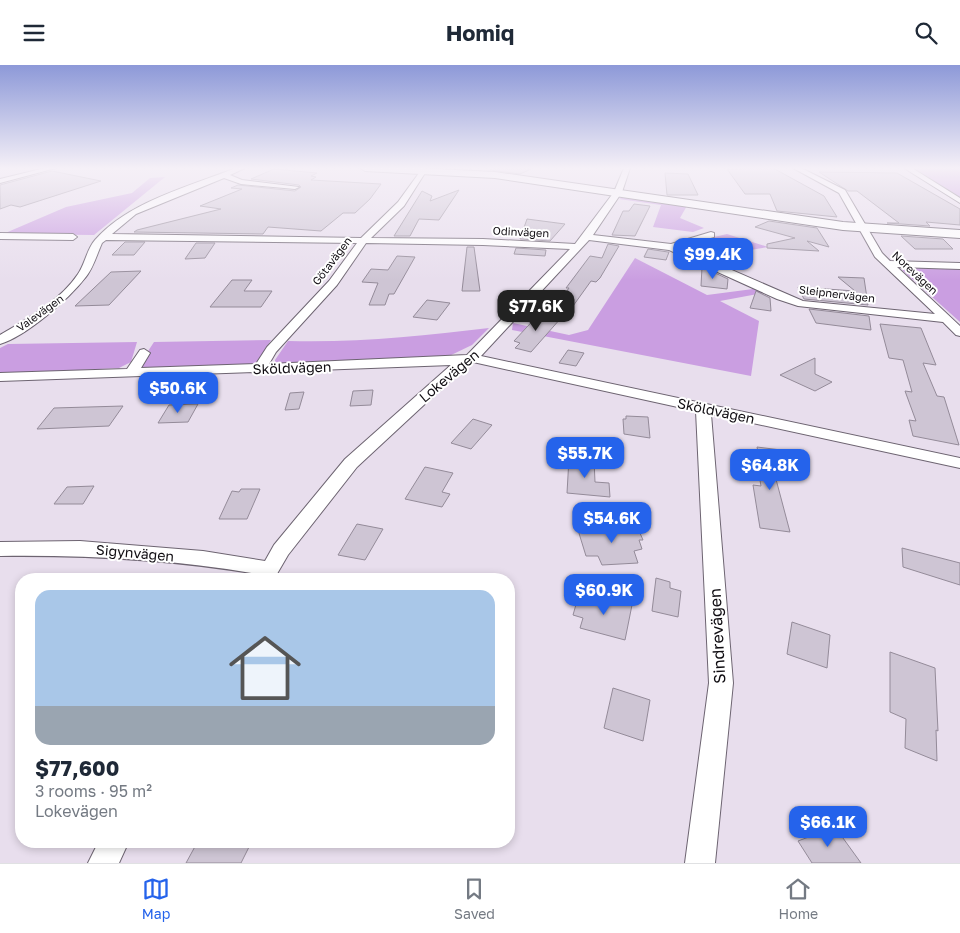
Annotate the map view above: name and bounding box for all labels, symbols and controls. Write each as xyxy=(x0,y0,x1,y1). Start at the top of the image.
icon: menu xyxy=(20,19,48,47)
text: Homiq xyxy=(446,19,514,46)
icon: search xyxy=(912,19,940,47)
street label: Odinvägen xyxy=(492,224,550,239)
street label: Götavägen xyxy=(309,234,354,287)
pin: $99.4K xyxy=(672,237,754,280)
text: $99.4K xyxy=(684,244,742,264)
street label: Norevägen xyxy=(890,248,941,297)
street label: Sleipnervägen xyxy=(798,282,876,305)
pin: $77.6K xyxy=(495,289,577,332)
street label: Valevägen xyxy=(14,291,66,334)
text: $77.6K xyxy=(508,296,564,316)
street label: Lokevägen xyxy=(415,346,482,405)
street label: Sköldvägen xyxy=(252,358,332,377)
pin: $50.6K xyxy=(137,371,219,414)
text: $50.6K xyxy=(149,378,207,398)
street label: Sköldvägen xyxy=(676,394,756,427)
pin: $55.7K xyxy=(544,437,626,479)
text: $55.7K xyxy=(557,443,613,463)
pin: $64.8K xyxy=(729,449,811,491)
text: $64.8K xyxy=(741,455,799,475)
pin: $54.6K xyxy=(571,501,653,544)
text: $54.6K xyxy=(583,508,641,528)
street label: Sigynvägen xyxy=(95,541,175,564)
pin: $60.9K xyxy=(563,573,645,616)
text: $60.9K xyxy=(575,580,633,600)
street label: Sindrevägen xyxy=(705,588,729,684)
icon: home xyxy=(220,623,310,713)
text: $77,600 xyxy=(35,755,119,781)
text: 3 rooms · 95 m² xyxy=(35,781,152,801)
text: Lokevägen xyxy=(35,801,118,821)
pin: $66.1K xyxy=(787,805,869,848)
text: $66.1K xyxy=(800,812,856,832)
tab: Map xyxy=(142,875,170,922)
tab: Saved xyxy=(454,875,495,922)
tab: Home xyxy=(779,875,818,922)

